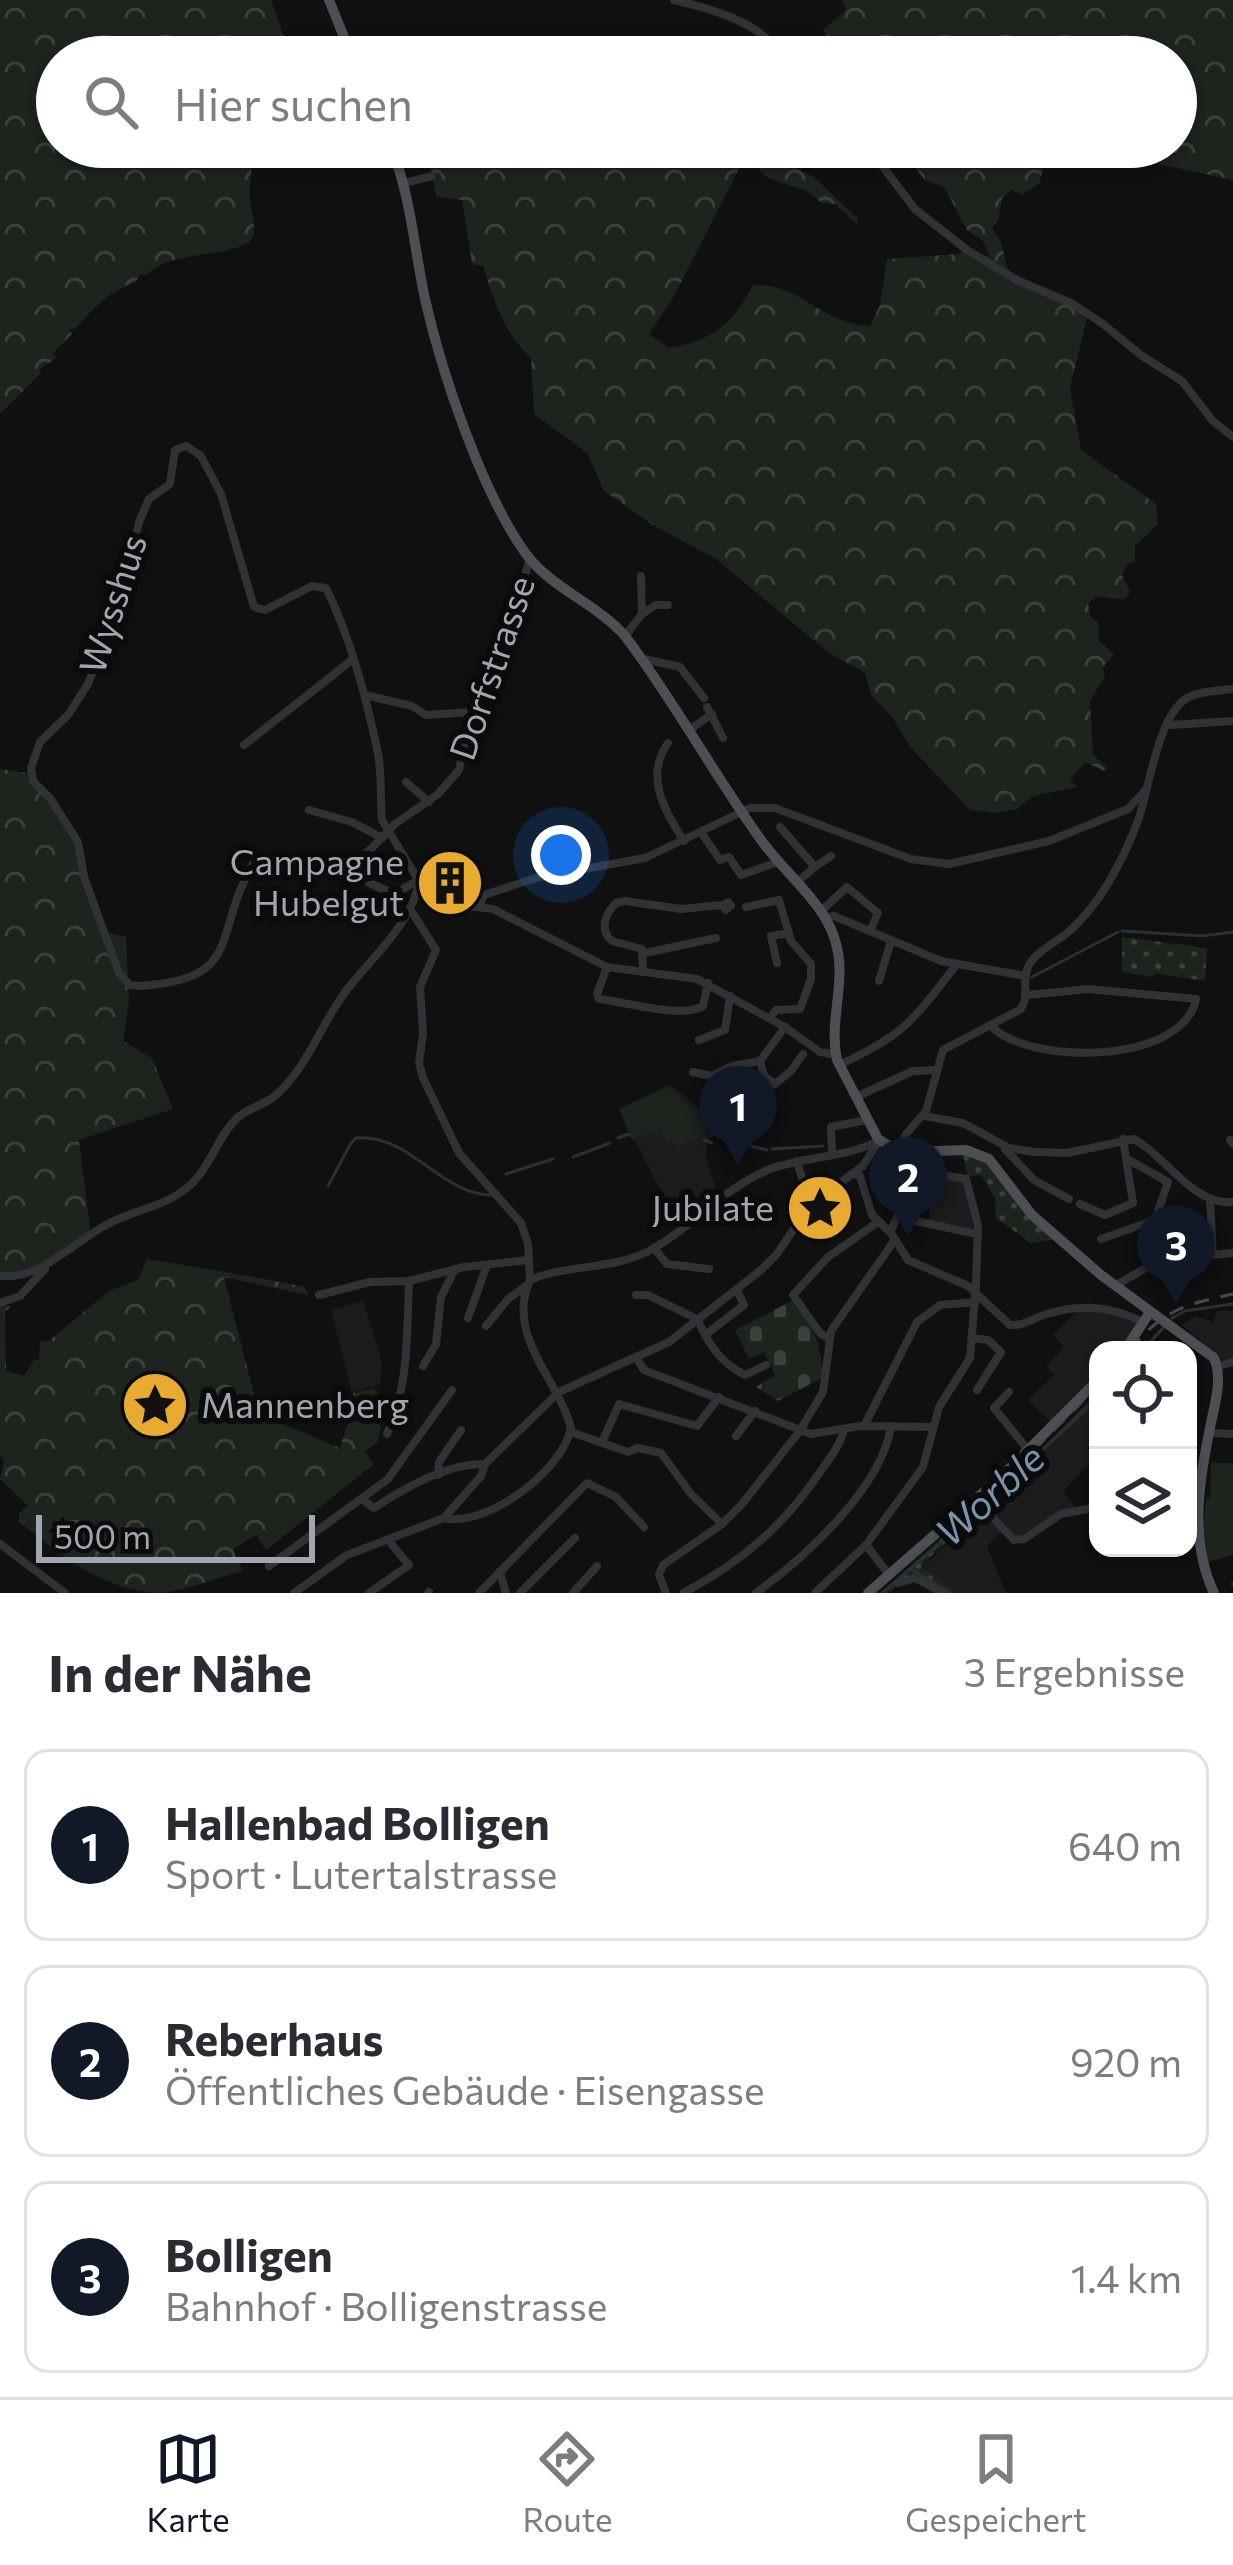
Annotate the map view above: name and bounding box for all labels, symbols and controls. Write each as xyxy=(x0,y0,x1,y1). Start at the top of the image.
search box xyxy=(36,36,1197,168)
icon: search xyxy=(78,69,144,135)
text: Hier suchen xyxy=(174,75,413,130)
street label: Wysshus xyxy=(68,528,154,679)
street label: Dorfstrasse xyxy=(438,570,542,765)
your location xyxy=(531,825,591,885)
place label: Campagne Hubelgut xyxy=(230,838,404,923)
building icon: Campagne Hubelgut xyxy=(415,848,485,918)
pin: 1 xyxy=(699,1066,777,1165)
pin: 2 xyxy=(869,1137,947,1236)
place icon: Jubilate xyxy=(785,1173,855,1243)
place label: Jubilate xyxy=(651,1184,774,1228)
pin: 3 xyxy=(1137,1205,1215,1304)
map controls xyxy=(1089,1341,1197,1557)
button: locate xyxy=(1089,1341,1197,1449)
place icon: Mannenberg xyxy=(120,1370,190,1440)
place label: Mannenberg xyxy=(201,1381,409,1425)
water label: Worble xyxy=(924,1432,1053,1555)
button: layers xyxy=(1089,1449,1197,1557)
scale bar xyxy=(36,1509,315,1562)
text: 500 m xyxy=(54,1515,151,1556)
text: In der Nähe xyxy=(48,1640,312,1703)
text: 3 Ergebnisse xyxy=(964,1647,1185,1695)
text: Hallenbad Bolligen xyxy=(165,1794,550,1849)
text: 1 xyxy=(81,1821,99,1869)
text: 640 m xyxy=(1068,1821,1182,1869)
text: Sport · Lutertalstrasse xyxy=(165,1849,557,1897)
text: Reberhaus xyxy=(165,2010,383,2065)
text: 2 xyxy=(79,2037,101,2085)
text: 920 m xyxy=(1070,2037,1182,2085)
text: Öffentliches Gebäude · Eisengasse xyxy=(165,2065,765,2113)
text: Bolligen xyxy=(165,2226,333,2281)
text: 3 xyxy=(79,2253,101,2301)
text: 1.4 km xyxy=(1071,2253,1182,2301)
text: Bahnhof · Bolligenstrasse xyxy=(165,2281,607,2329)
tab: Karte xyxy=(146,2426,230,2539)
tab: Route xyxy=(523,2426,612,2539)
tab: Gespeichert xyxy=(905,2426,1087,2539)

